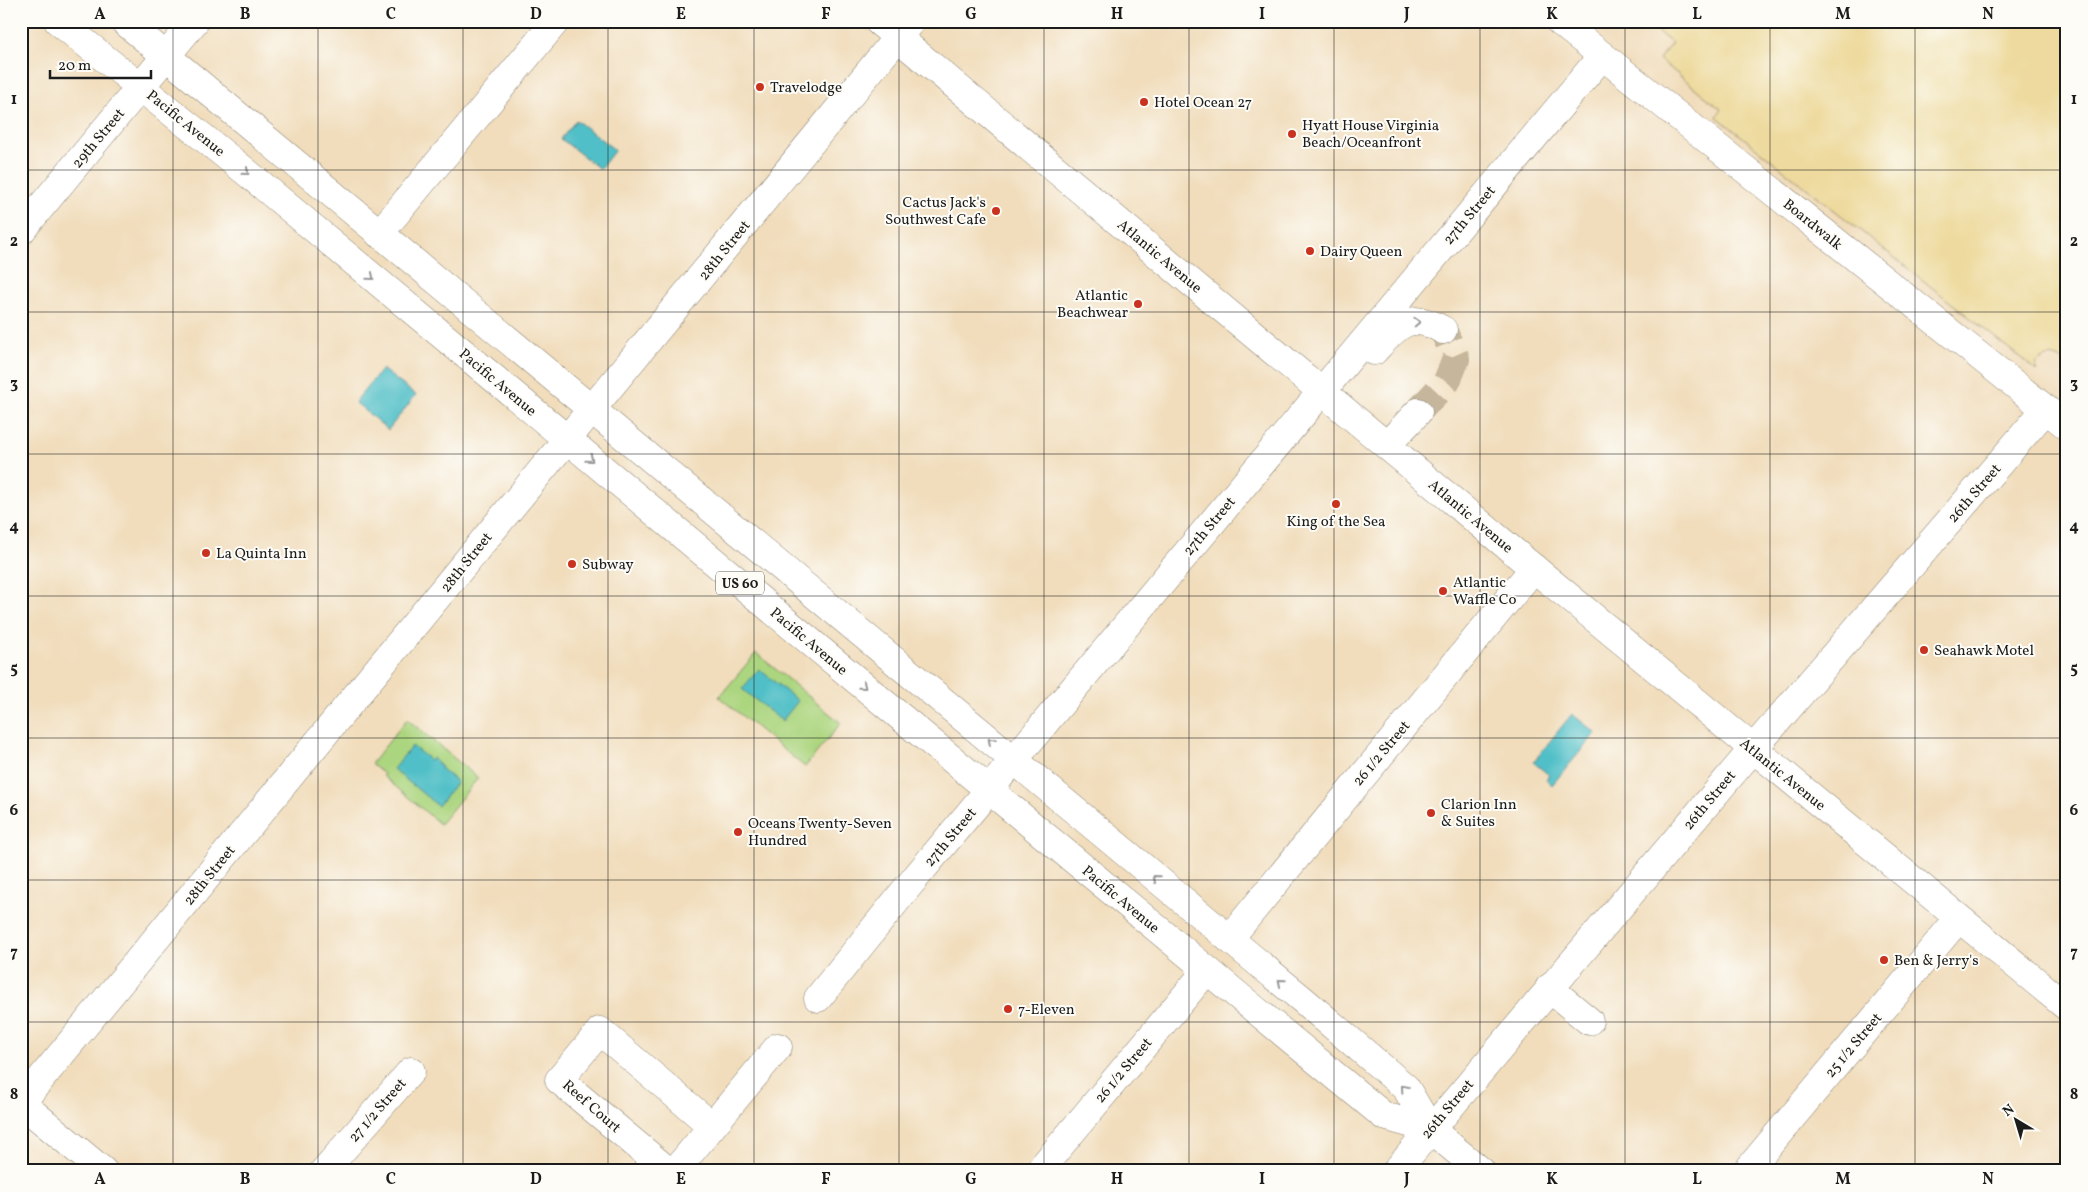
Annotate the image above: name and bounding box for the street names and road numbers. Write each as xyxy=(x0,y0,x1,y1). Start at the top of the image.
street label: Pacific Avenue xyxy=(141,86,229,162)
street label: 29th Street xyxy=(68,105,130,173)
street label: 27th Street xyxy=(1439,182,1501,250)
street label: Boardwalk xyxy=(1778,195,1846,256)
street label: Atlantic Avenue xyxy=(1112,215,1206,299)
street label: 28th Street xyxy=(694,216,756,286)
street label: Pacific Avenue xyxy=(454,344,540,422)
street label: 26th Street xyxy=(1944,460,2007,528)
street label: Atlantic Avenue xyxy=(1423,475,1517,559)
street label: 27th Street xyxy=(1179,493,1241,561)
street label: 28th Street xyxy=(436,528,498,598)
road number: US 60 xyxy=(716,572,764,594)
street label: Pacific Avenue xyxy=(765,603,851,681)
street label: 26 1/2 Street xyxy=(1349,717,1416,791)
street label: Atlantic Avenue xyxy=(1735,734,1829,816)
street label: 26th Street xyxy=(1679,767,1741,835)
street label: 27th Street xyxy=(920,804,982,872)
street label: 28th Street xyxy=(179,841,241,911)
street label: Pacific Avenue xyxy=(1077,861,1163,939)
street label: 25 1/2 Street xyxy=(1821,1009,1888,1083)
street label: 26 1/2 Street xyxy=(1091,1034,1158,1108)
street label: 27 1/2 Street xyxy=(344,1074,412,1148)
street label: Reef Court xyxy=(557,1076,625,1139)
street label: 26th Street xyxy=(1417,1076,1479,1144)

